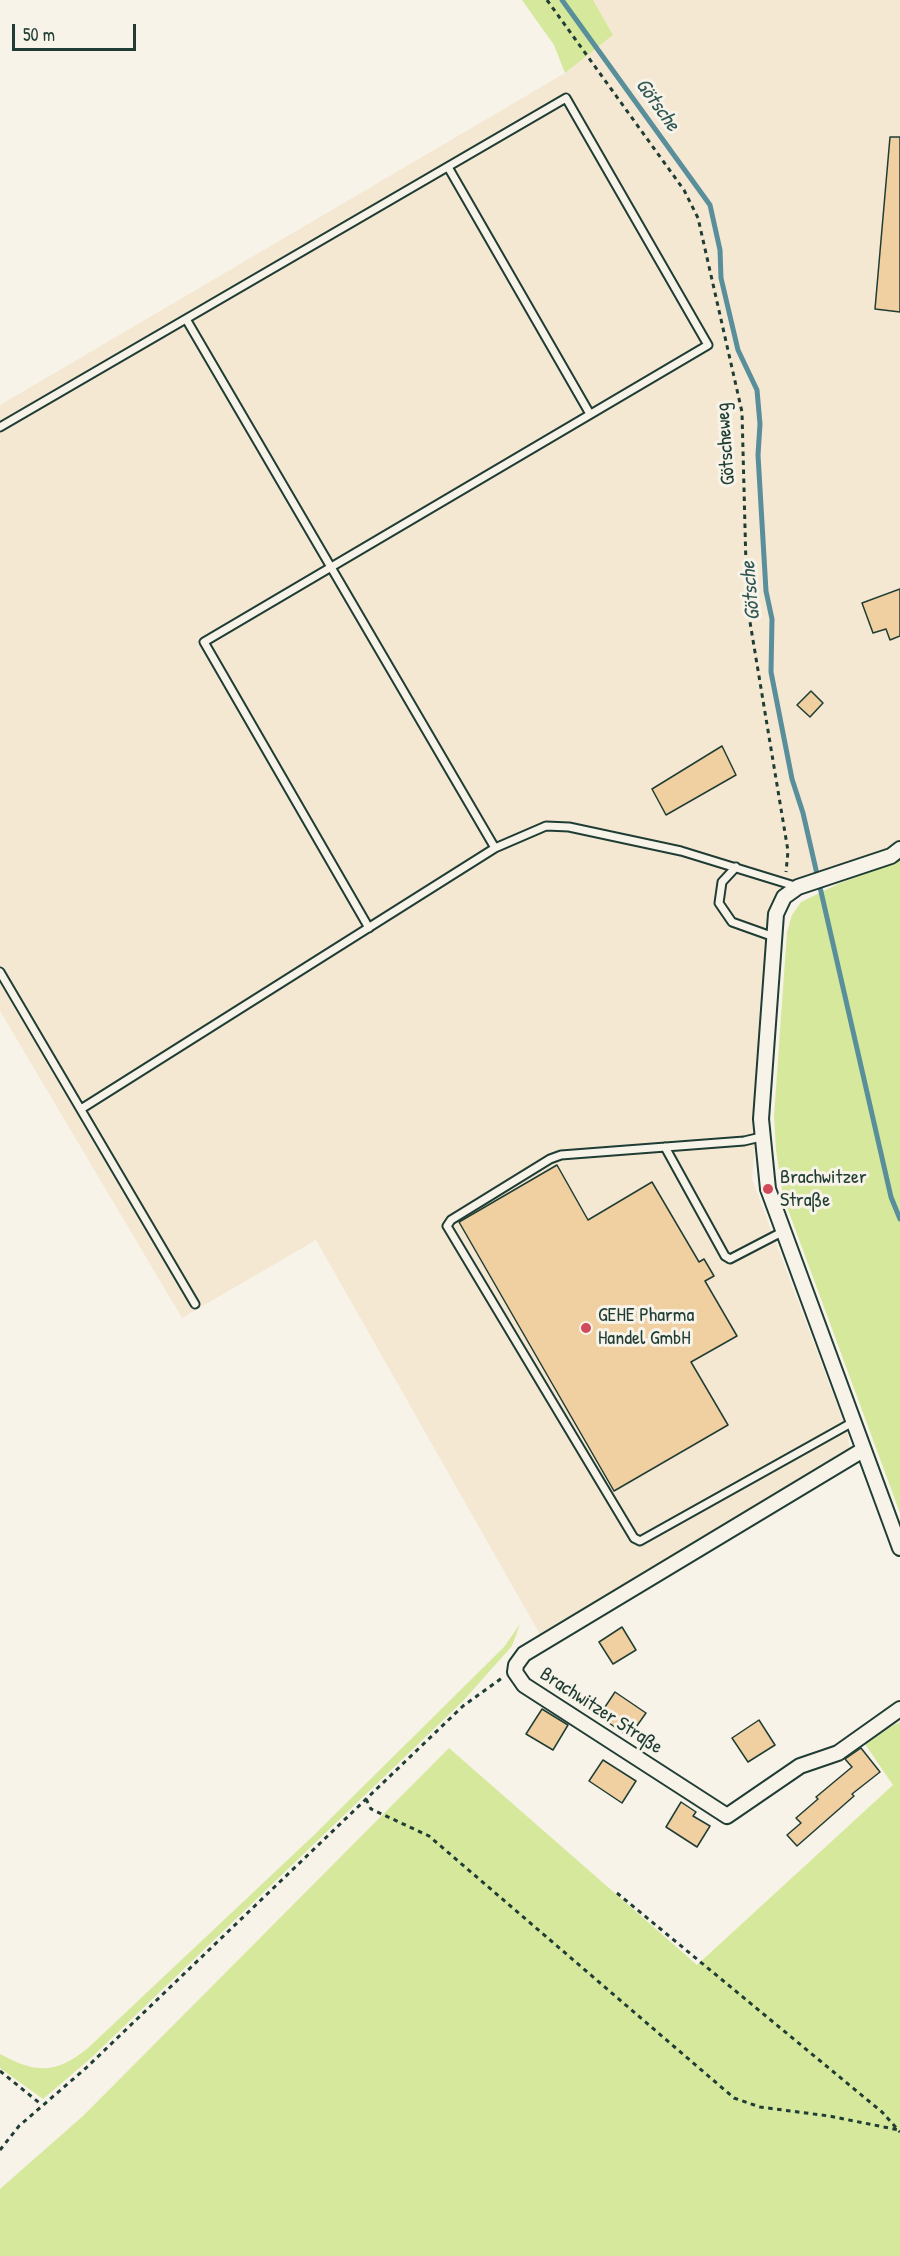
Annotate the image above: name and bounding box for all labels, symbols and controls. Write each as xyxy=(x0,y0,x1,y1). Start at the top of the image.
scale bar xyxy=(15,12,140,50)
text: 50 m xyxy=(23,22,55,47)
water label: Götsche xyxy=(629,74,685,136)
street label: Götscheweg xyxy=(711,402,741,486)
water label: Götsche xyxy=(736,560,766,622)
place label: Brachwitzer Straße xyxy=(780,1166,867,1213)
marker: Brachwitzer Straße xyxy=(761,1182,775,1196)
place label: GEHE Pharma Handel GmbH xyxy=(598,1304,694,1351)
marker: GEHE Pharma Handel GmbH xyxy=(579,1321,593,1335)
street label: Brachwitzer Straße xyxy=(535,1662,667,1760)

